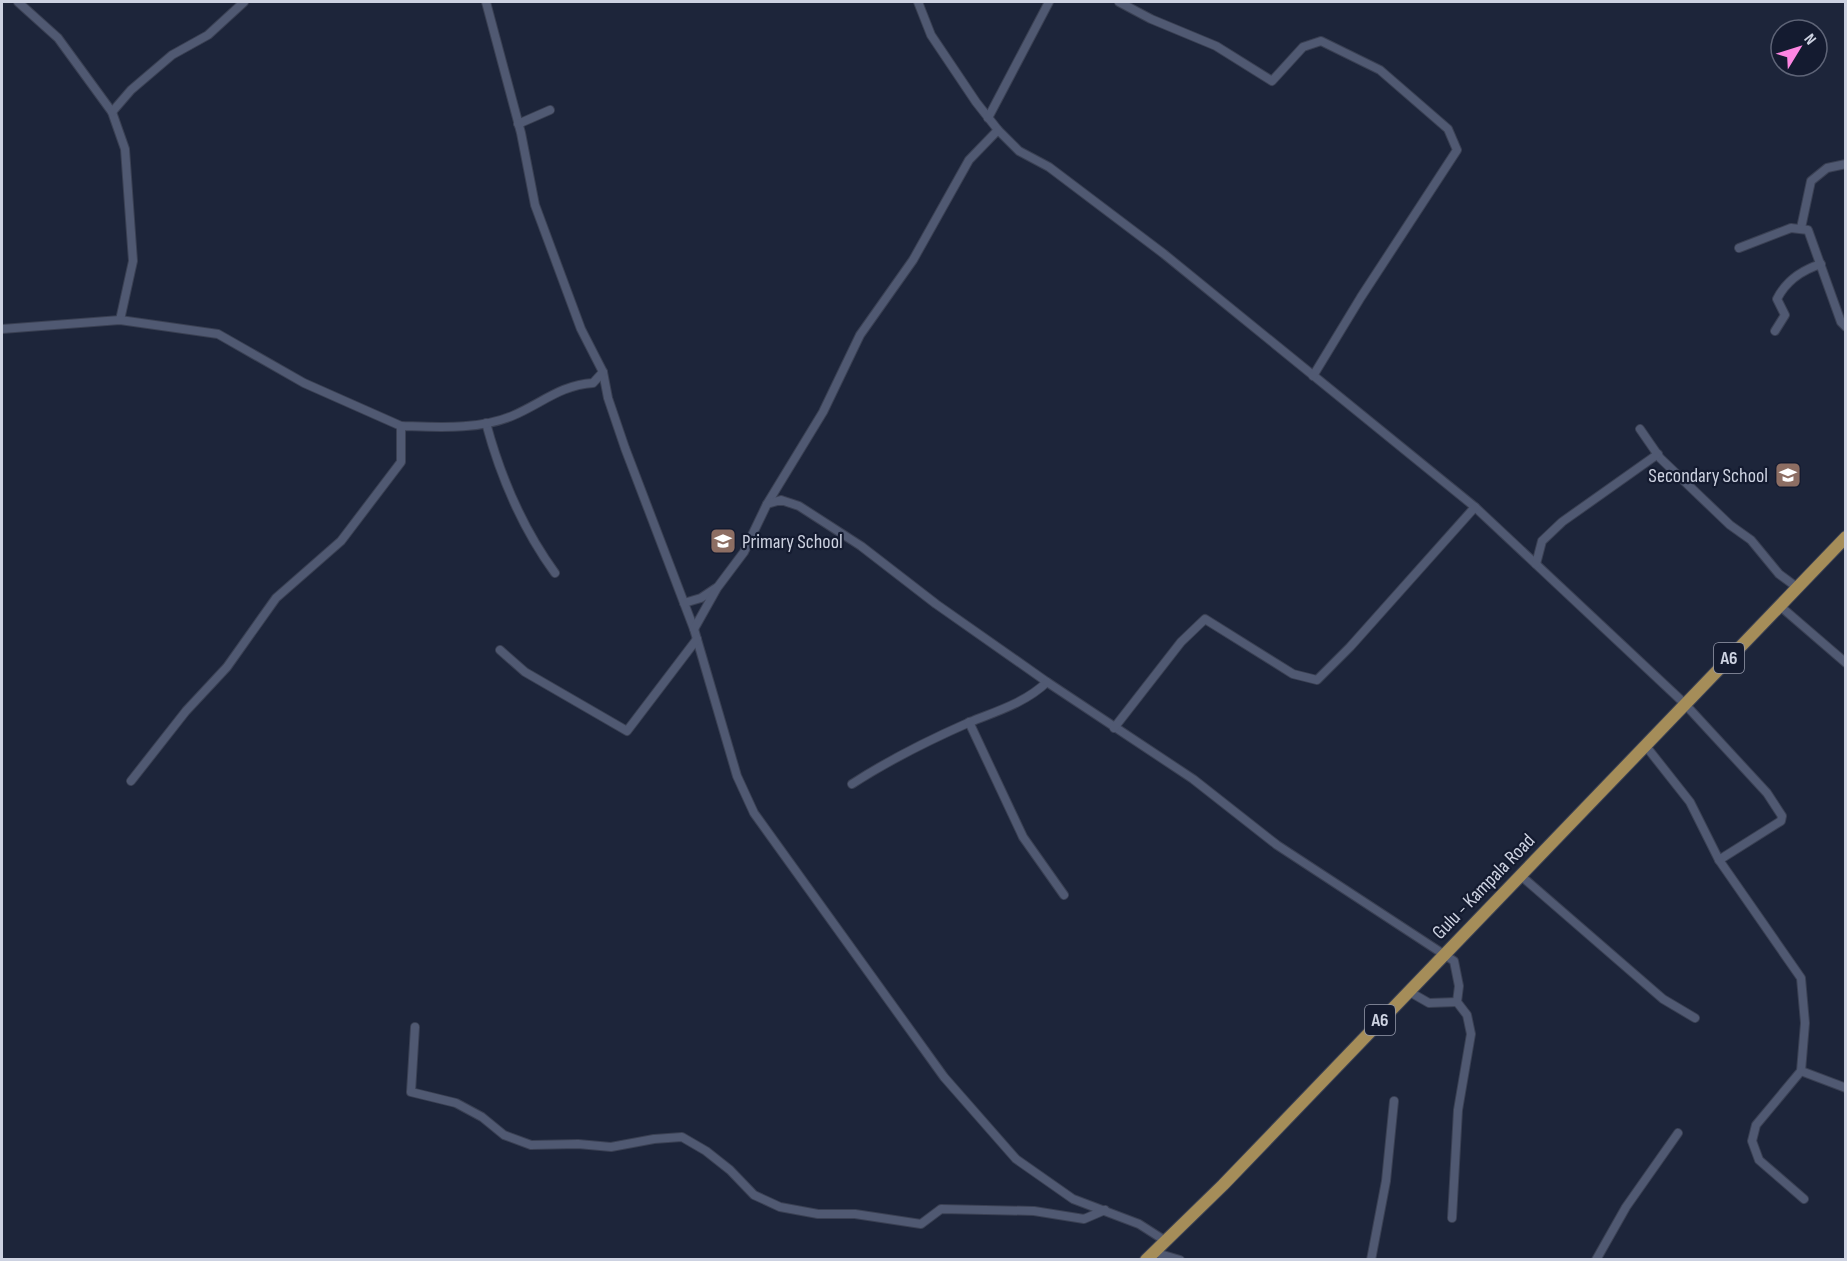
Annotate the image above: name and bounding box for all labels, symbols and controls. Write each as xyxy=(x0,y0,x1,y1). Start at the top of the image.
north arrow xyxy=(1769,18,1829,78)
text: N xyxy=(1800,30,1820,49)
school or university icon: Secondary School xyxy=(1773,460,1803,490)
place label: Secondary School xyxy=(1648,464,1768,488)
school or university icon: Primary School xyxy=(708,526,738,556)
place label: Primary School xyxy=(742,530,843,554)
road number: A6 xyxy=(1714,643,1744,673)
street label: Gulu - Kampala Road xyxy=(1427,829,1540,945)
road number: A6 xyxy=(1365,1005,1395,1035)

